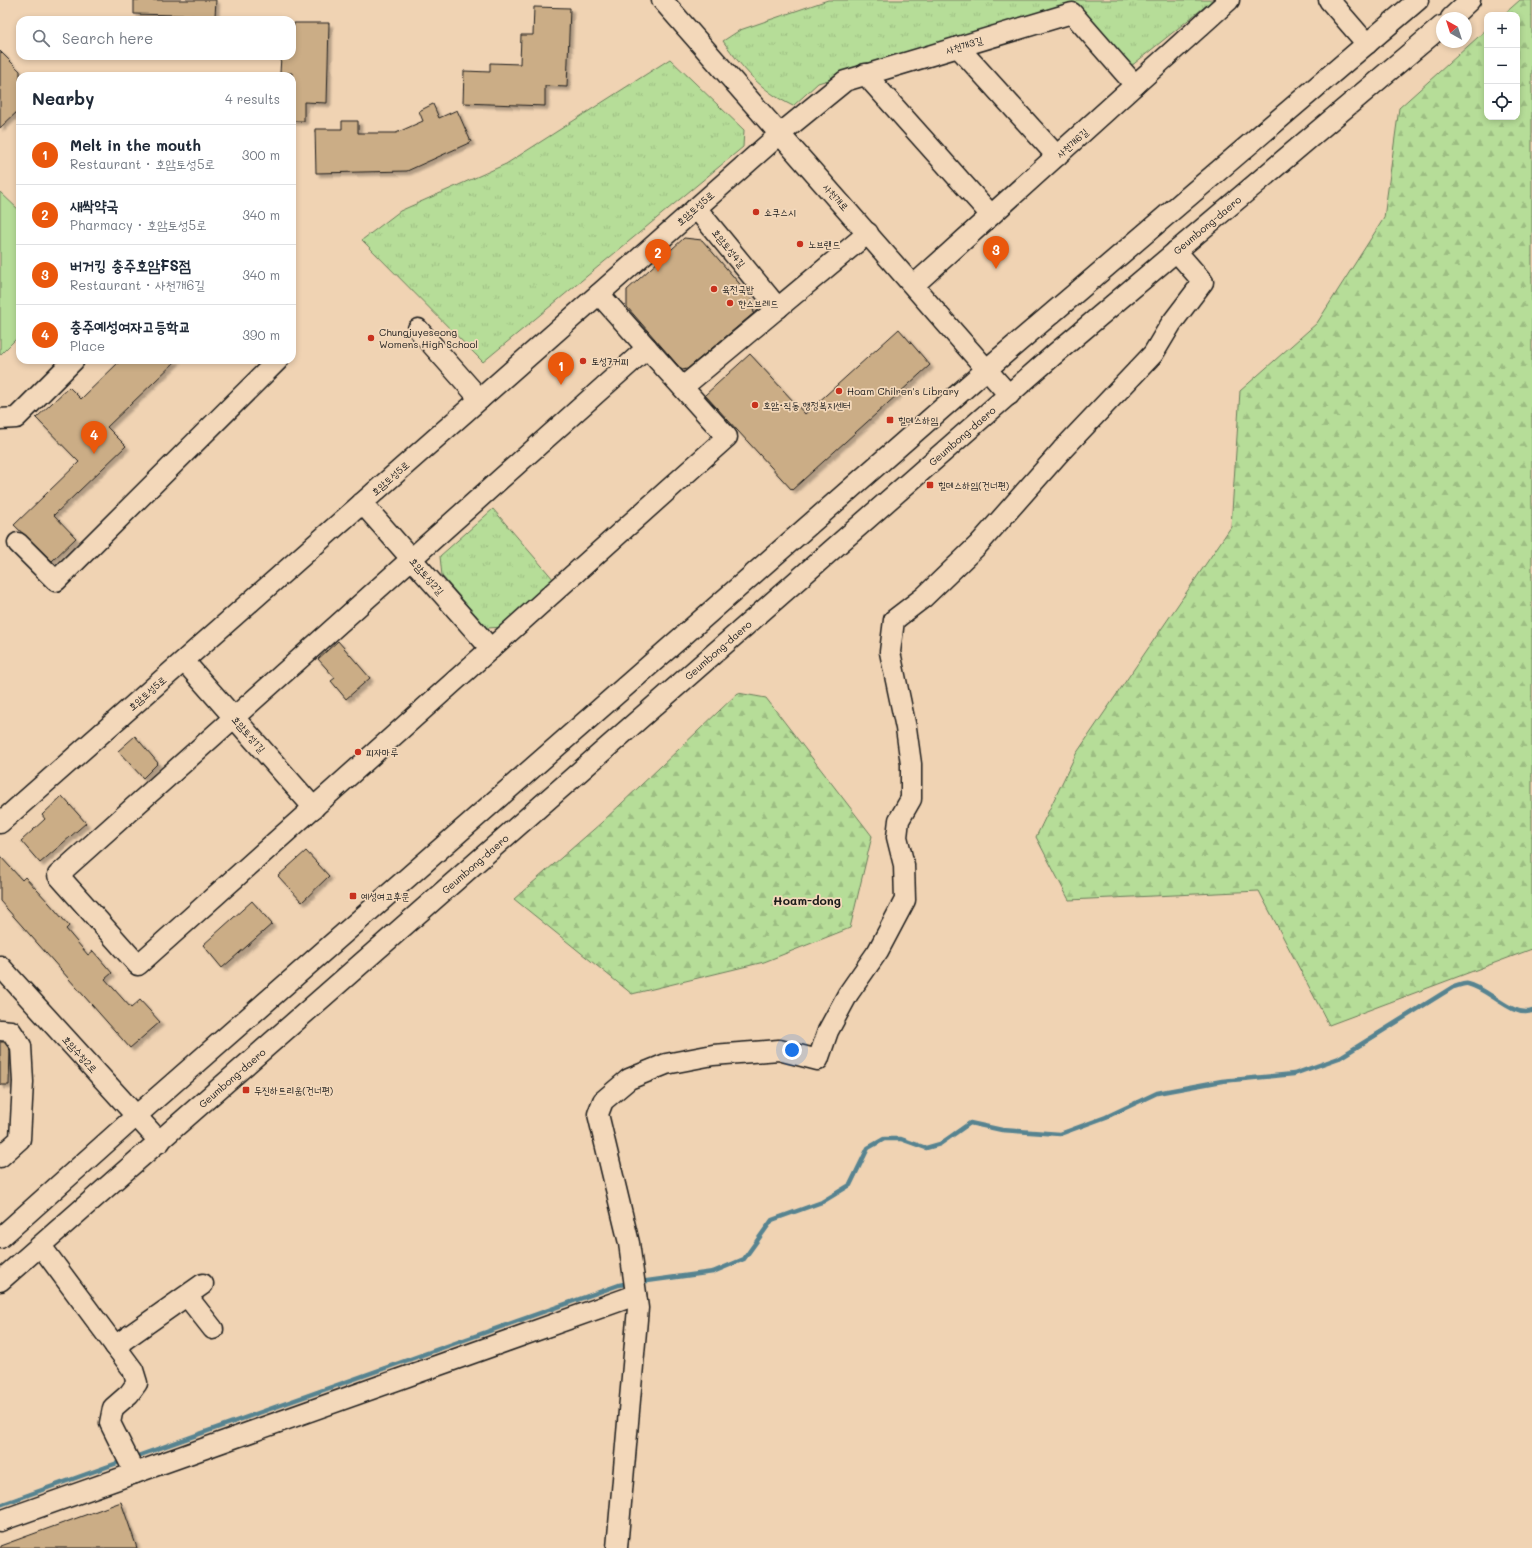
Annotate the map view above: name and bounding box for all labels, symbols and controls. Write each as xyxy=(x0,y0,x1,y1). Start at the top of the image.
north arrow xyxy=(1436,12,1472,48)
map controls xyxy=(1484,12,1520,120)
button: + xyxy=(1484,12,1520,48)
search box xyxy=(16,16,296,60)
icon: search xyxy=(30,27,52,49)
text: Search here xyxy=(62,28,153,48)
street label: 사천개3길 xyxy=(944,33,984,57)
button: − xyxy=(1484,48,1520,84)
button: locate xyxy=(1484,84,1520,120)
text: Nearby xyxy=(32,87,94,109)
text: 4 results xyxy=(225,90,280,107)
street label: 사천개6길 xyxy=(1053,125,1091,161)
text: Melt in the mouth xyxy=(70,135,201,155)
text: 1 xyxy=(42,146,48,163)
text: 300 m xyxy=(242,146,280,163)
text: Restaurant · 호암토성5로 xyxy=(70,155,215,172)
street label: 사천개로 xyxy=(820,180,852,214)
street label: 호암토성5로 xyxy=(673,188,717,228)
street label: Geumbong-daero xyxy=(1170,192,1244,258)
text: 새싹약국 xyxy=(70,195,118,215)
place label: 쇼쿠스시 xyxy=(764,205,796,219)
text: 2 xyxy=(41,206,49,223)
text: 340 m xyxy=(242,206,280,223)
marker: 쇼쿠스시 xyxy=(751,207,761,217)
text: Pharmacy · 호암토성5로 xyxy=(70,216,207,233)
street label: 호암토성4길 xyxy=(709,226,749,270)
pin: 3 xyxy=(983,236,1009,269)
place label: 노브랜드 xyxy=(808,237,840,251)
pin: 2 xyxy=(645,239,671,272)
marker: 노브랜드 xyxy=(795,239,805,249)
text: 버거킹 충주호암FS점 xyxy=(70,255,191,275)
text: 3 xyxy=(41,266,49,283)
text: 340 m xyxy=(242,266,280,283)
text: Restaurant · 사천개6길 xyxy=(70,276,205,293)
place label: 육전국밥 xyxy=(722,282,754,296)
marker: 육전국밥 xyxy=(709,284,719,294)
place label: 한스브레드 xyxy=(738,296,778,310)
marker: 한스브레드 xyxy=(725,298,735,308)
text: 충주예성여자고등학교 xyxy=(70,316,191,336)
place label: Chungjuyeseong Womens High School xyxy=(379,325,478,351)
text: 4 xyxy=(41,326,49,343)
text: 390 m xyxy=(242,326,280,343)
marker: Chungjuyeseong Womens High School xyxy=(366,333,376,343)
text: Place xyxy=(70,337,105,354)
pin: 1 xyxy=(548,352,574,385)
place label: 토성7커피 xyxy=(591,354,629,368)
marker: 토성7커피 xyxy=(578,356,588,366)
place label: Hoam Chilren's Library xyxy=(847,384,959,398)
marker: Hoam Chilren's Library xyxy=(834,386,844,396)
place label: 호암·직동 행정복지센터 xyxy=(763,398,851,412)
marker: 호암·직동 행정복지센터 xyxy=(750,400,760,410)
street label: Geumbong-daero xyxy=(925,403,999,469)
place label: 힐데스하임 xyxy=(898,413,938,427)
marker: 힐데스하임 xyxy=(885,415,895,425)
pin: 4 xyxy=(81,421,107,454)
street label: 호암토성5로 xyxy=(368,458,412,498)
place label: 힐데스하임(건너편) xyxy=(938,478,1009,492)
marker: 힐데스하임(건너편) xyxy=(925,480,935,490)
street label: 호암토성2길 xyxy=(407,554,447,598)
street label: Geumbong-daero xyxy=(681,617,755,683)
street label: 호암토성5로 xyxy=(125,673,169,713)
street label: 호암토성1길 xyxy=(229,713,269,755)
place label: 피자마루 xyxy=(366,745,398,759)
marker: 피자마루 xyxy=(353,747,363,757)
street label: Geumbong-daero xyxy=(438,831,512,897)
place label: 예성여고후문 xyxy=(361,889,409,903)
marker: 예성여고후문 xyxy=(348,891,358,901)
district label: Hoam-dong xyxy=(773,892,841,908)
street label: 호암수청2로 xyxy=(59,1032,101,1076)
your location xyxy=(782,1040,802,1060)
street label: Geumbong-daero xyxy=(195,1045,269,1111)
place label: 두진하트리움(건너편) xyxy=(254,1083,333,1097)
marker: 두진하트리움(건너편) xyxy=(241,1085,251,1095)

